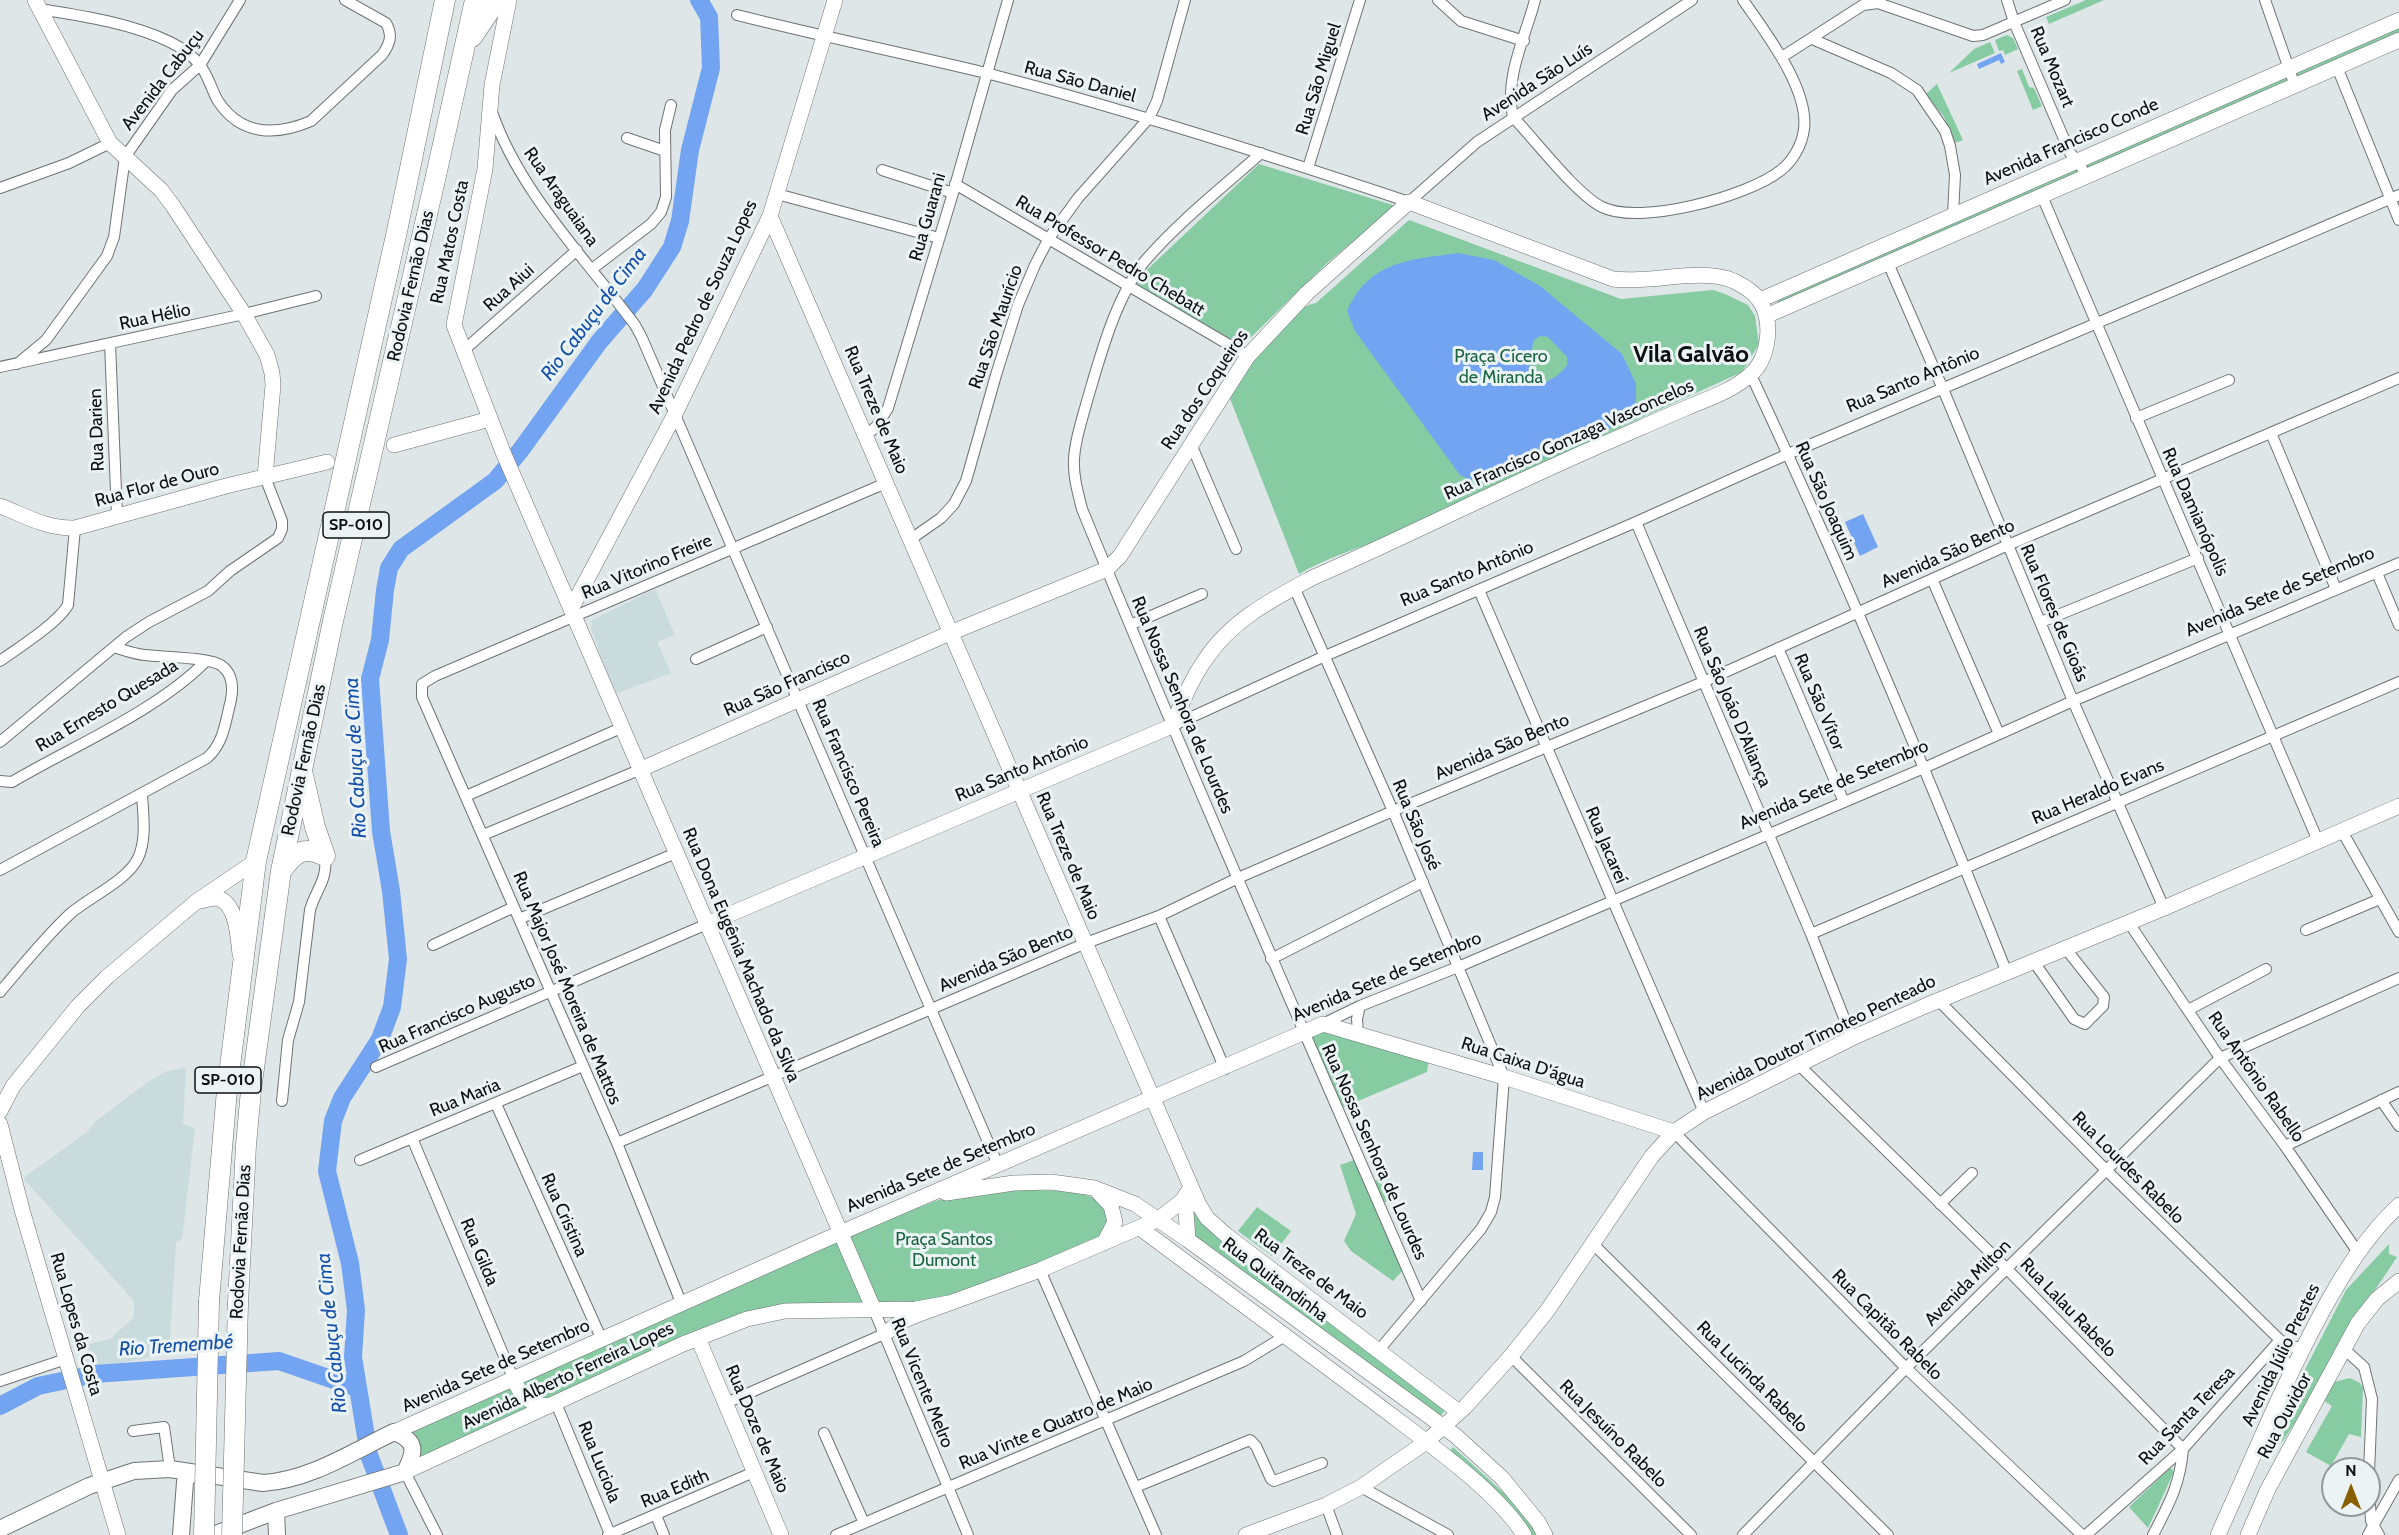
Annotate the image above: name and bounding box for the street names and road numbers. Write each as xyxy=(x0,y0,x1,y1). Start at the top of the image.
street label: Rua São Miguel xyxy=(1292,20,1346,138)
street label: Rua Mozart xyxy=(2025,23,2079,111)
street label: Avenida Cabuçu xyxy=(117,25,209,135)
street label: Avenida São Luís xyxy=(1478,38,1596,126)
street label: Rua São Daniel xyxy=(1022,57,1138,107)
street label: Avenida Francisco Conde xyxy=(1980,94,2162,190)
street label: Rua Araguaiana xyxy=(519,143,603,251)
street label: Rua Guarani xyxy=(905,170,951,264)
street label: Rua Matos Costa xyxy=(426,178,474,306)
street label: Rua Professor Pedro Chebatt xyxy=(1011,191,1209,321)
street label: Avenida Pedro de Souza Lopes xyxy=(644,197,762,417)
street label: Rodovia Fernão Dias xyxy=(383,208,439,364)
street label: Rua Aiui xyxy=(479,260,539,316)
street label: Rua São Maurício xyxy=(965,262,1027,392)
street label: Rua Hélio xyxy=(117,299,193,335)
street label: Rua dos Coqueiros xyxy=(1157,326,1253,454)
street label: Rua Santo Antônio xyxy=(1843,342,1983,418)
street label: Rua Treze de Maio xyxy=(839,343,913,477)
street label: Rua Francisco Gonzaga Vasconcelos xyxy=(1441,375,1697,505)
street label: Rua Darien xyxy=(85,388,109,472)
street label: Rua São Joaquim xyxy=(1790,438,1862,564)
street label: Rua Damianópolis xyxy=(2157,445,2233,579)
street label: Rua Flor de Ouro xyxy=(92,458,222,512)
road number: SP-010 xyxy=(323,512,389,538)
street label: Avenida São Bento xyxy=(1878,515,2018,593)
street label: Rua Vitorino Freire xyxy=(579,530,715,604)
street label: Rua Santo Antônio xyxy=(1397,536,1537,612)
street label: Rua Flores de Gioás xyxy=(2015,541,2093,685)
street label: Avenida Sete de Setembro xyxy=(2182,542,2378,642)
street label: Rua Nossa Senhora de Lourdes xyxy=(1126,593,1238,817)
street label: Rua Sáo Joáo D'Aliança xyxy=(1688,623,1776,791)
street label: Rua São Francisco xyxy=(720,646,854,722)
street label: Rua São Vítor xyxy=(1789,650,1849,754)
street label: Rua Ernesto Quesada xyxy=(32,655,182,757)
street label: Rodovia Fernão Dias xyxy=(277,682,331,838)
street label: Rua Francisco Pereira xyxy=(807,696,889,850)
street label: Avenida São Bento xyxy=(1432,709,1572,785)
street label: Rua Santo Antônio xyxy=(952,731,1092,807)
street label: Avenida Sete de Setembro xyxy=(1736,735,1932,835)
street label: Rua Heraldo Evans xyxy=(2029,754,2167,830)
street label: Rua São José xyxy=(1387,776,1445,874)
street label: Rua Treze de Maio xyxy=(1031,789,1105,923)
street label: Rua Jacareí xyxy=(1580,803,1632,887)
street label: Rua Dona Eugênia Machado da Silva xyxy=(677,825,805,1085)
street label: Rua Major José Moreira de Mattos xyxy=(508,868,626,1108)
street label: Avenida São Bento xyxy=(936,921,1076,997)
street label: Avenida Sete de Setembro xyxy=(1289,927,1485,1027)
street label: Rua Francisco Augusto xyxy=(375,970,539,1058)
street label: Avenida Doutor Timoteo Penteado xyxy=(1693,970,1939,1106)
street label: Rua Antônio Rabello xyxy=(2203,1008,2309,1146)
street label: Rua Caixa D'água xyxy=(1458,1033,1588,1093)
street label: Rua Nossa Senhora de Lourdes xyxy=(1317,1041,1431,1263)
road number: SP-010 xyxy=(195,1067,261,1093)
street label: Rua Maria xyxy=(427,1074,503,1122)
street label: Rua Lourdes Rabelo xyxy=(2067,1107,2189,1229)
street label: Avenida Sete de Setembro xyxy=(843,1118,1039,1218)
street label: Rodovia Fernão Dias xyxy=(226,1164,256,1320)
street label: Rua Cristina xyxy=(536,1170,592,1260)
street label: Rua Gilda xyxy=(455,1215,503,1289)
street label: Rua Treze de Maio xyxy=(1250,1224,1372,1324)
street label: Rua Quitandinha xyxy=(1218,1233,1332,1327)
street label: Avenida Milton xyxy=(1920,1235,2016,1331)
street label: Rua Lopes da Costa xyxy=(45,1250,107,1398)
street label: Rua Lalau Rabelo xyxy=(2015,1254,2121,1362)
street label: Rua Capitão Rabelo xyxy=(1827,1265,1947,1385)
street label: Avenida Júlio Prestes xyxy=(2237,1280,2325,1430)
street label: Avenida Sete de Setembro xyxy=(399,1315,593,1417)
street label: Rua Vicente Melro xyxy=(886,1315,958,1451)
street label: Avenida Alberto Ferreira Lopes xyxy=(459,1317,677,1435)
street label: Rua Lucinda Rabelo xyxy=(1692,1317,1812,1437)
street label: Rua Doze de Maio xyxy=(720,1362,794,1496)
street label: Rua Santa Teresa xyxy=(2135,1362,2239,1470)
street label: Rua Ouvidor xyxy=(2253,1369,2317,1463)
street label: Rua Vinte e Quatro de Maio xyxy=(956,1373,1156,1475)
street label: Rua Jesuíno Rabelo xyxy=(1555,1376,1671,1492)
street label: Rua Luciola xyxy=(573,1418,625,1506)
street label: Rua Edith xyxy=(638,1465,712,1513)

